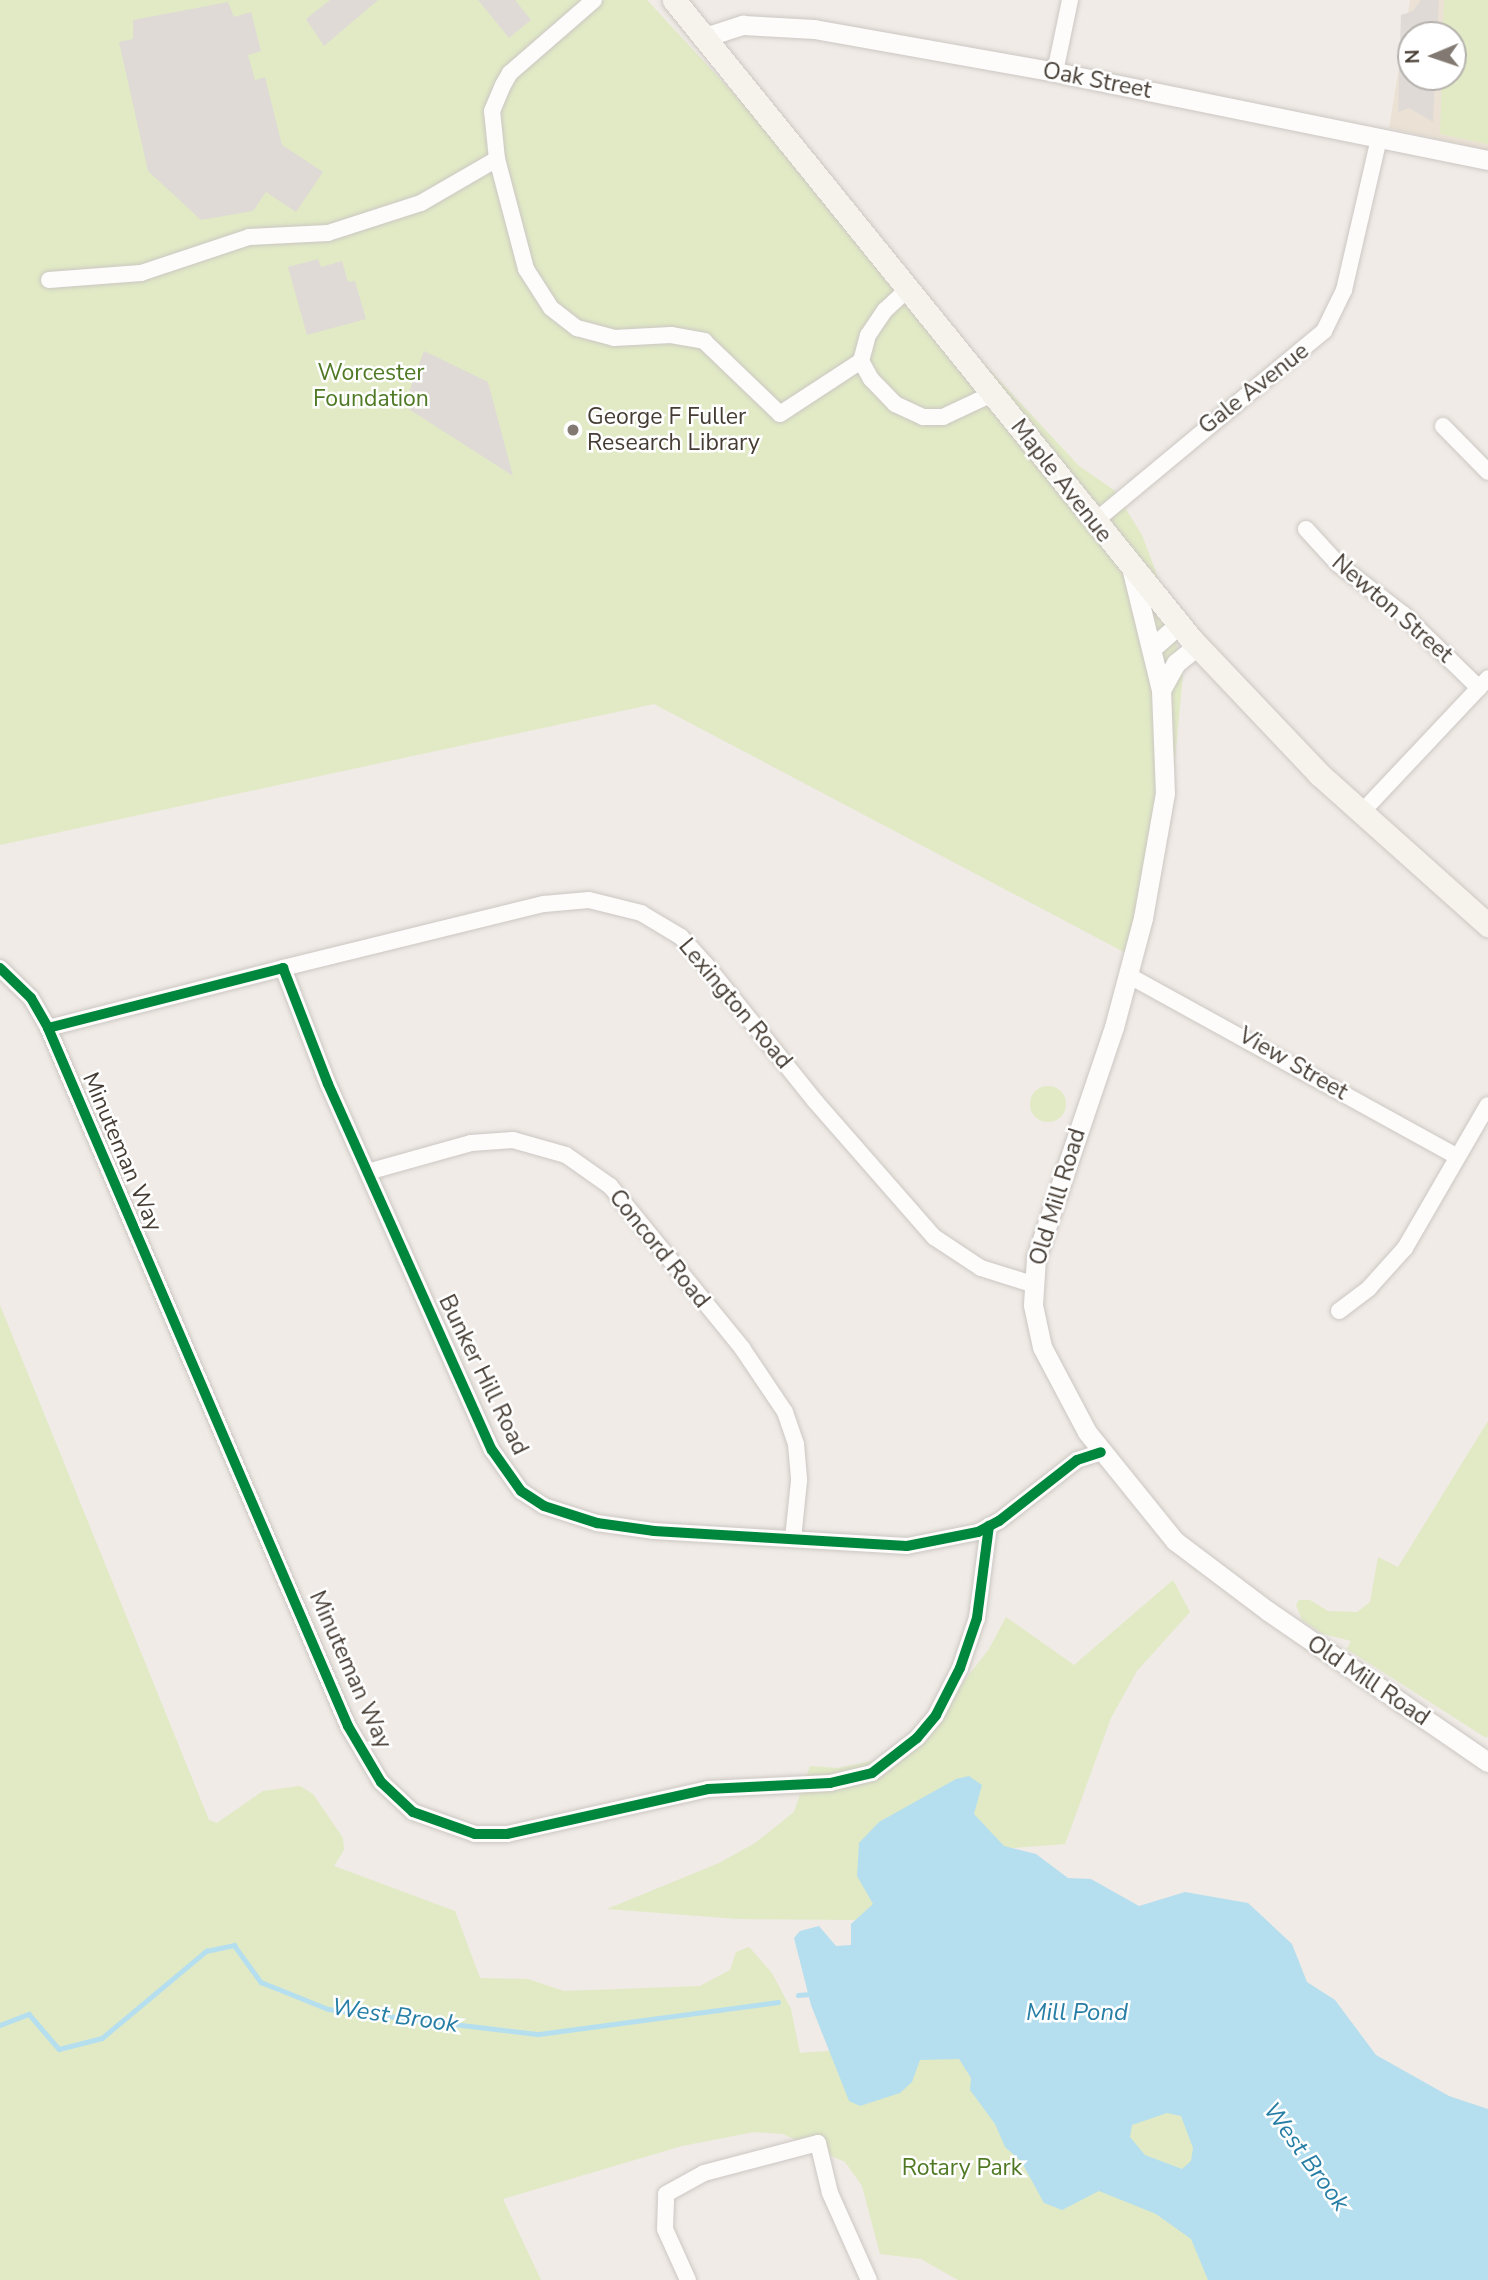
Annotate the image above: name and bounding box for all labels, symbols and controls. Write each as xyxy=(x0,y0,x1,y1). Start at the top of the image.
north arrow xyxy=(1397,21,1467,91)
text: N xyxy=(1400,49,1426,64)
street label: Oak Street xyxy=(1040,57,1154,105)
street label: Gale Avenue xyxy=(1193,337,1315,441)
park label: Worcester Foundation xyxy=(313,359,429,413)
place label: George F Fuller Research Library xyxy=(587,403,760,457)
street label: Maple Avenue xyxy=(1004,414,1118,548)
marker: George F Fuller Research Library xyxy=(565,422,581,438)
street label: Newton Street xyxy=(1326,549,1458,669)
street label: Lexington Road xyxy=(672,933,798,1075)
street label: View Street xyxy=(1234,1022,1352,1106)
street label: Minuteman Way xyxy=(76,1068,168,1236)
street label: Old Mill Road xyxy=(1024,1125,1092,1269)
street label: Concord Road xyxy=(603,1184,715,1314)
street label: Bunker Hill Road xyxy=(432,1290,534,1460)
street label: Minuteman Way xyxy=(303,1587,397,1753)
street label: Old Mill Road xyxy=(1302,1630,1434,1732)
water label: West Brook xyxy=(330,1993,460,2039)
water label: Mill Pond xyxy=(1026,1999,1128,2027)
water label: West Brook xyxy=(1257,2097,1355,2217)
park label: Rotary Park xyxy=(902,2154,1022,2182)

